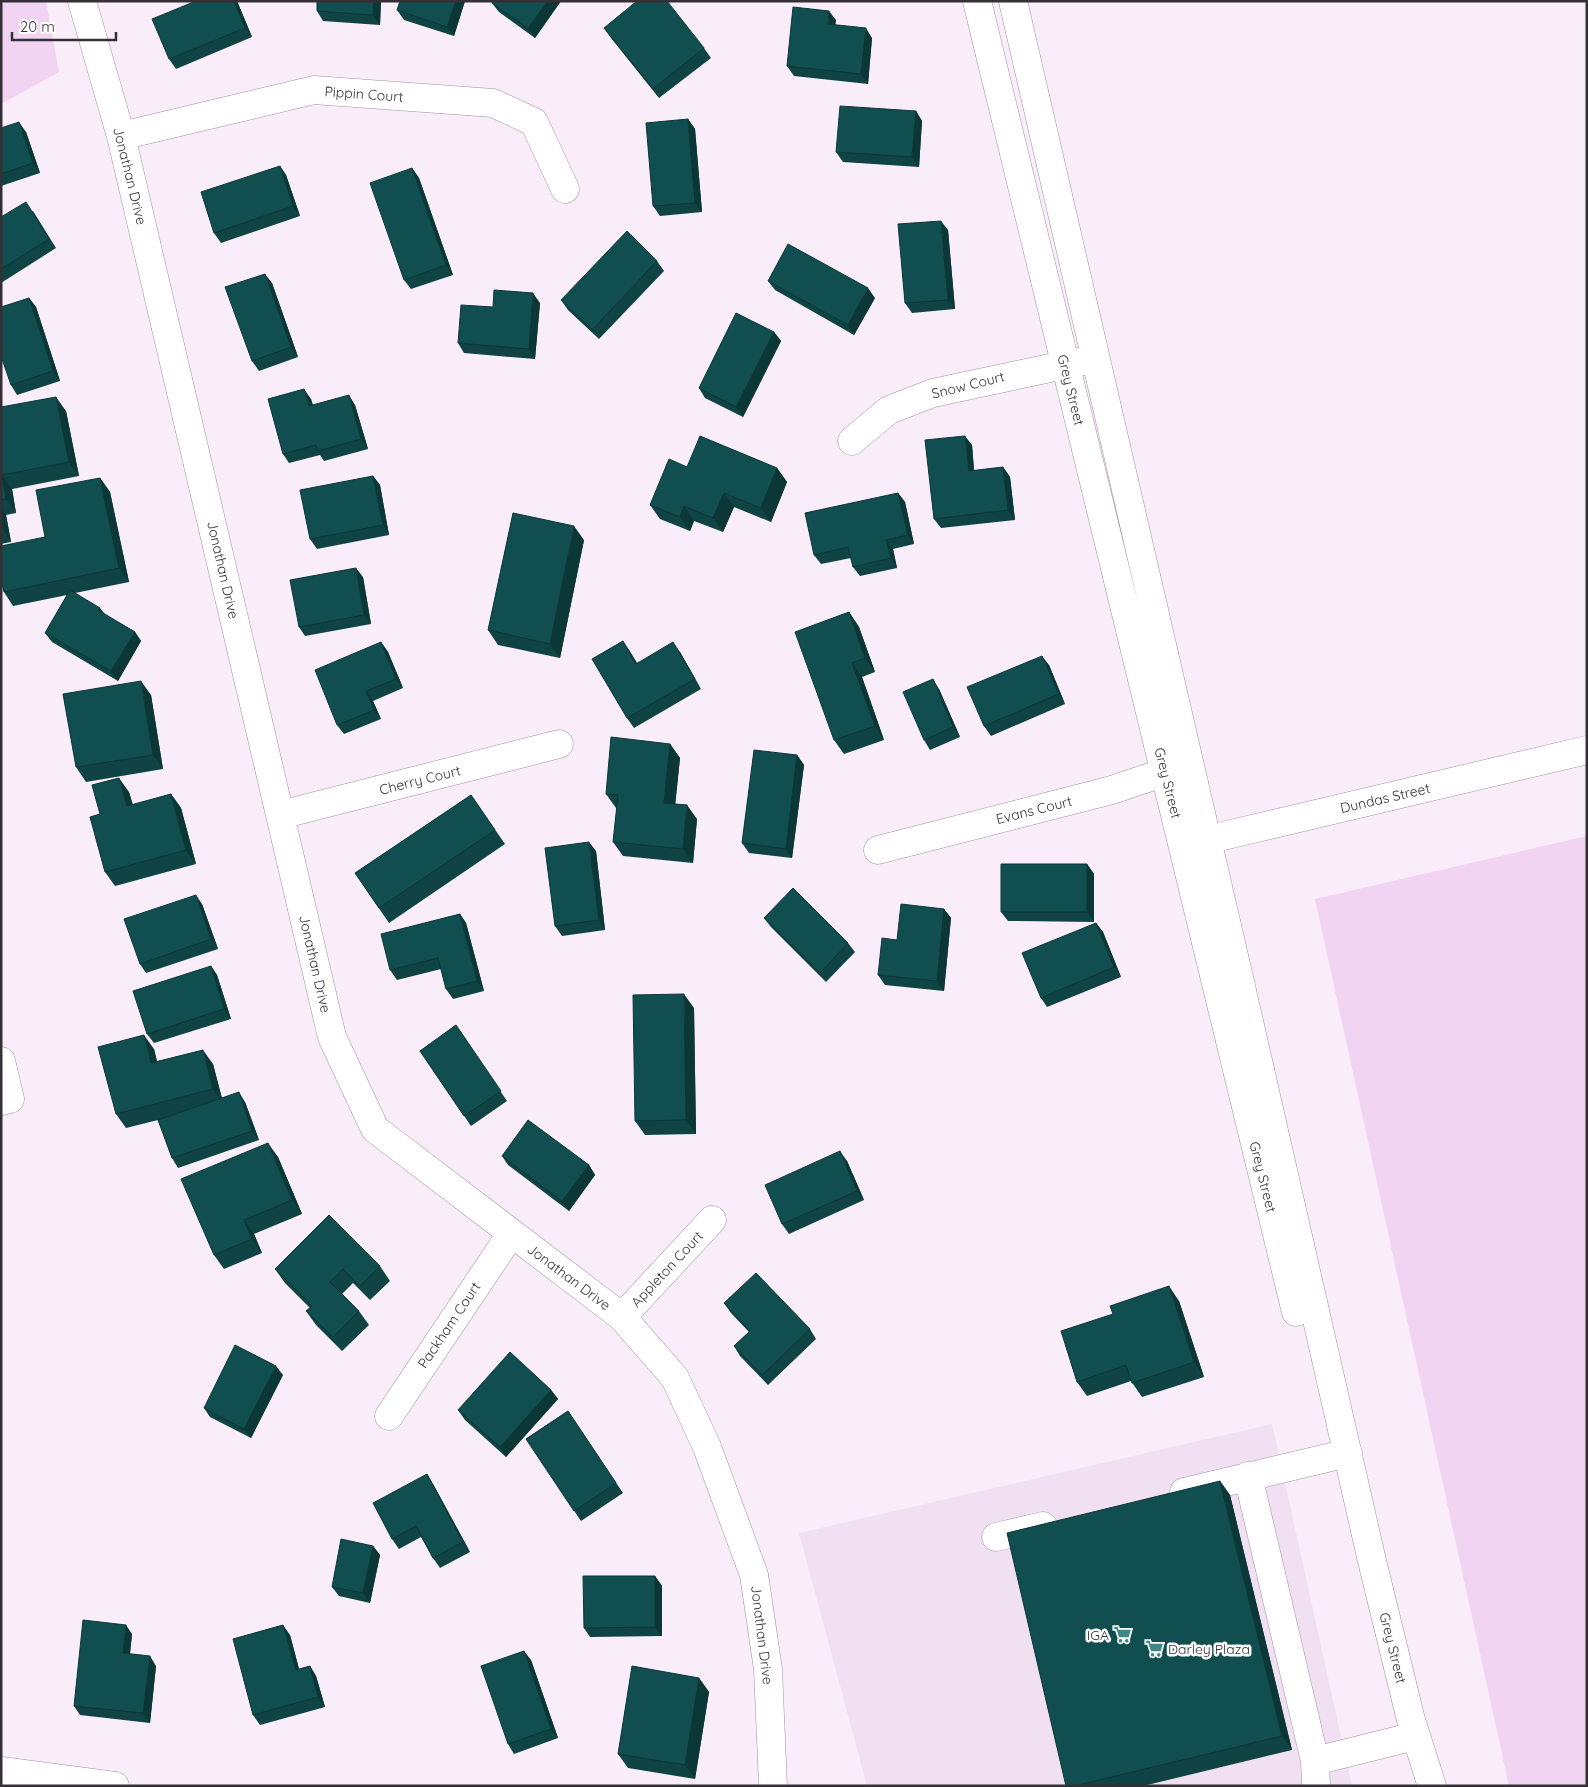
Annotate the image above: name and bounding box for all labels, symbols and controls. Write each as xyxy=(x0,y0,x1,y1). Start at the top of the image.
scale bar xyxy=(12,10,116,42)
text: 20 m xyxy=(20,17,55,36)
street label: Pippin Court xyxy=(324,82,404,106)
street label: Jonathan Drive xyxy=(109,125,151,227)
street label: Grey Street xyxy=(1053,353,1089,428)
street label: Snow Court xyxy=(930,367,1007,403)
street label: Jonathan Drive xyxy=(203,519,243,621)
street label: Grey Street xyxy=(1150,746,1186,821)
street label: Cherry Court xyxy=(377,761,463,799)
street label: Dundas Street xyxy=(1338,779,1432,817)
street label: Evans Court xyxy=(994,792,1074,828)
street label: Jonathan Drive xyxy=(295,913,335,1015)
street label: Grey Street xyxy=(1245,1140,1281,1215)
street label: Appleton Court xyxy=(627,1227,707,1311)
street label: Jonathan Drive xyxy=(524,1240,614,1314)
street label: Packham Court xyxy=(414,1278,485,1372)
street label: Jonathan Drive xyxy=(747,1584,777,1686)
street label: Grey Street xyxy=(1375,1611,1411,1686)
supermarket icon: IGA xyxy=(1113,1625,1133,1645)
place label: IGA xyxy=(1087,1626,1109,1644)
supermarket icon: Darley Plaza xyxy=(1144,1639,1164,1659)
place label: Darley Plaza xyxy=(1168,1640,1250,1658)

